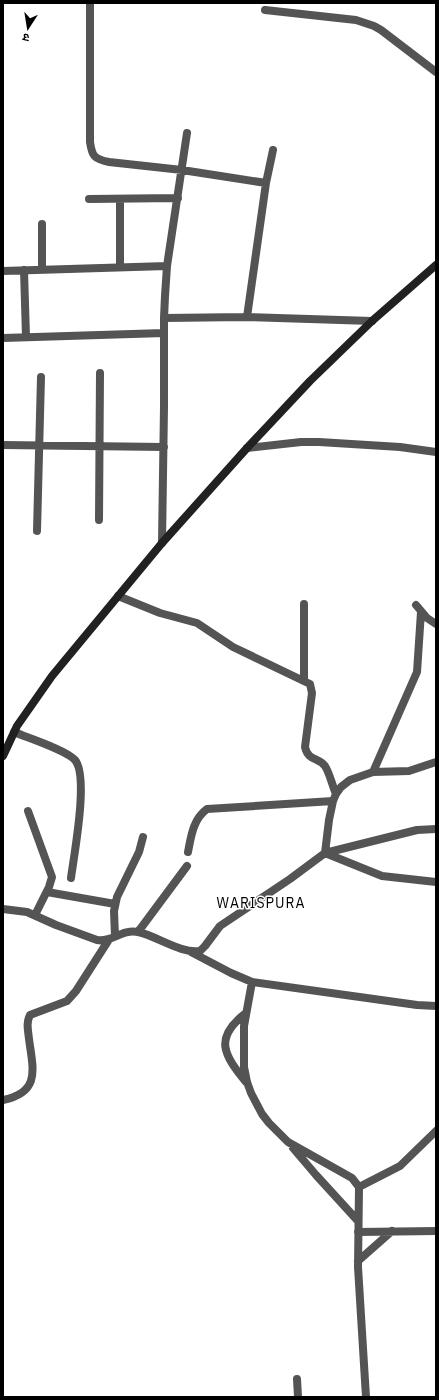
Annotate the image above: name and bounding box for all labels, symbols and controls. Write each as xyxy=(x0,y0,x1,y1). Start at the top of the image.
north arrow xyxy=(8,8,48,48)
text: उ xyxy=(21,30,31,45)
district label: WARISPURA xyxy=(217,894,306,912)

